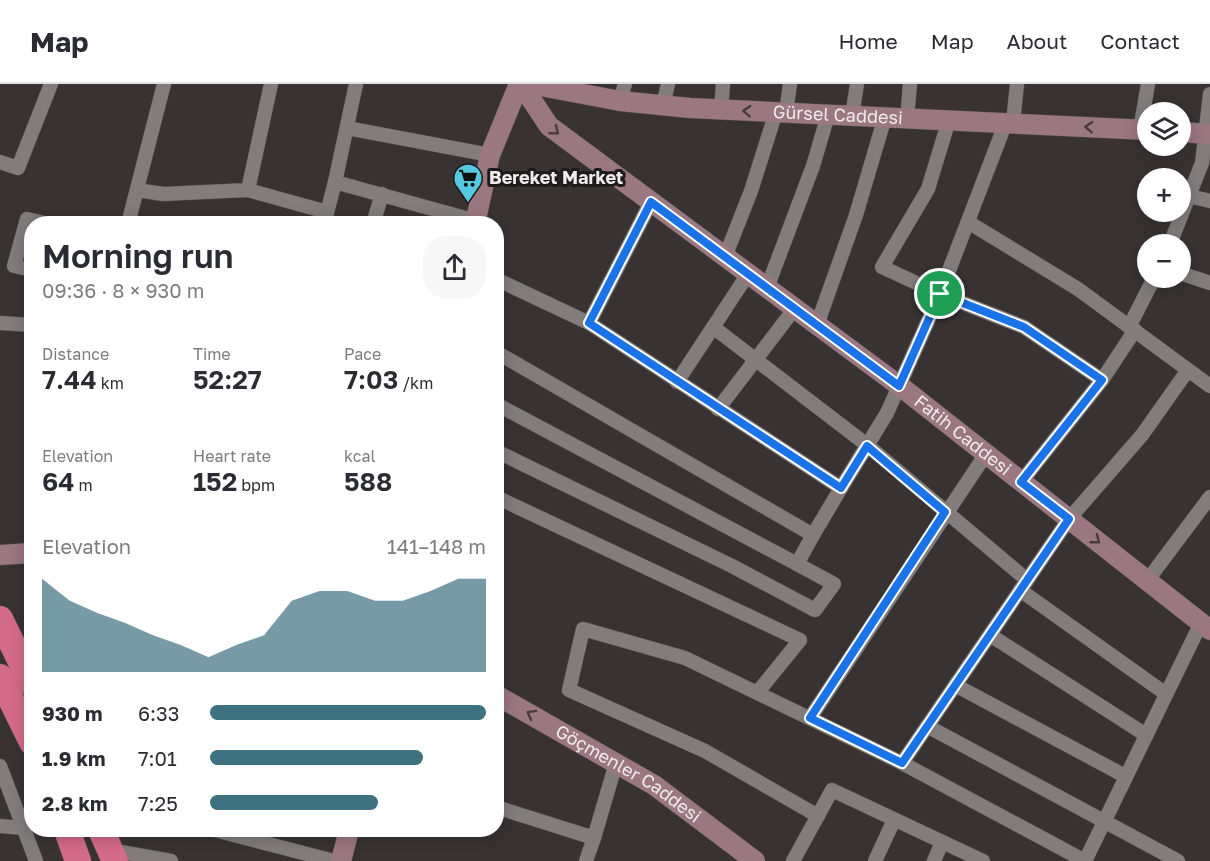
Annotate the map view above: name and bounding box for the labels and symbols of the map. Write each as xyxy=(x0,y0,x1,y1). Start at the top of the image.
street label: Gürsel Caddesi xyxy=(772,100,904,128)
one-way arrow xyxy=(743,104,752,117)
one-way arrow xyxy=(1085,121,1094,134)
one-way arrow xyxy=(548,123,559,134)
supermarket icon: Bereket Market xyxy=(452,162,484,204)
place label: Bereket Market xyxy=(489,166,623,188)
pin xyxy=(914,268,965,319)
street label: Fatih Caddesi xyxy=(910,390,1016,479)
one-way arrow xyxy=(1089,532,1100,543)
one-way arrow xyxy=(526,710,537,722)
street label: Göçmenler Caddesi xyxy=(552,719,706,827)

